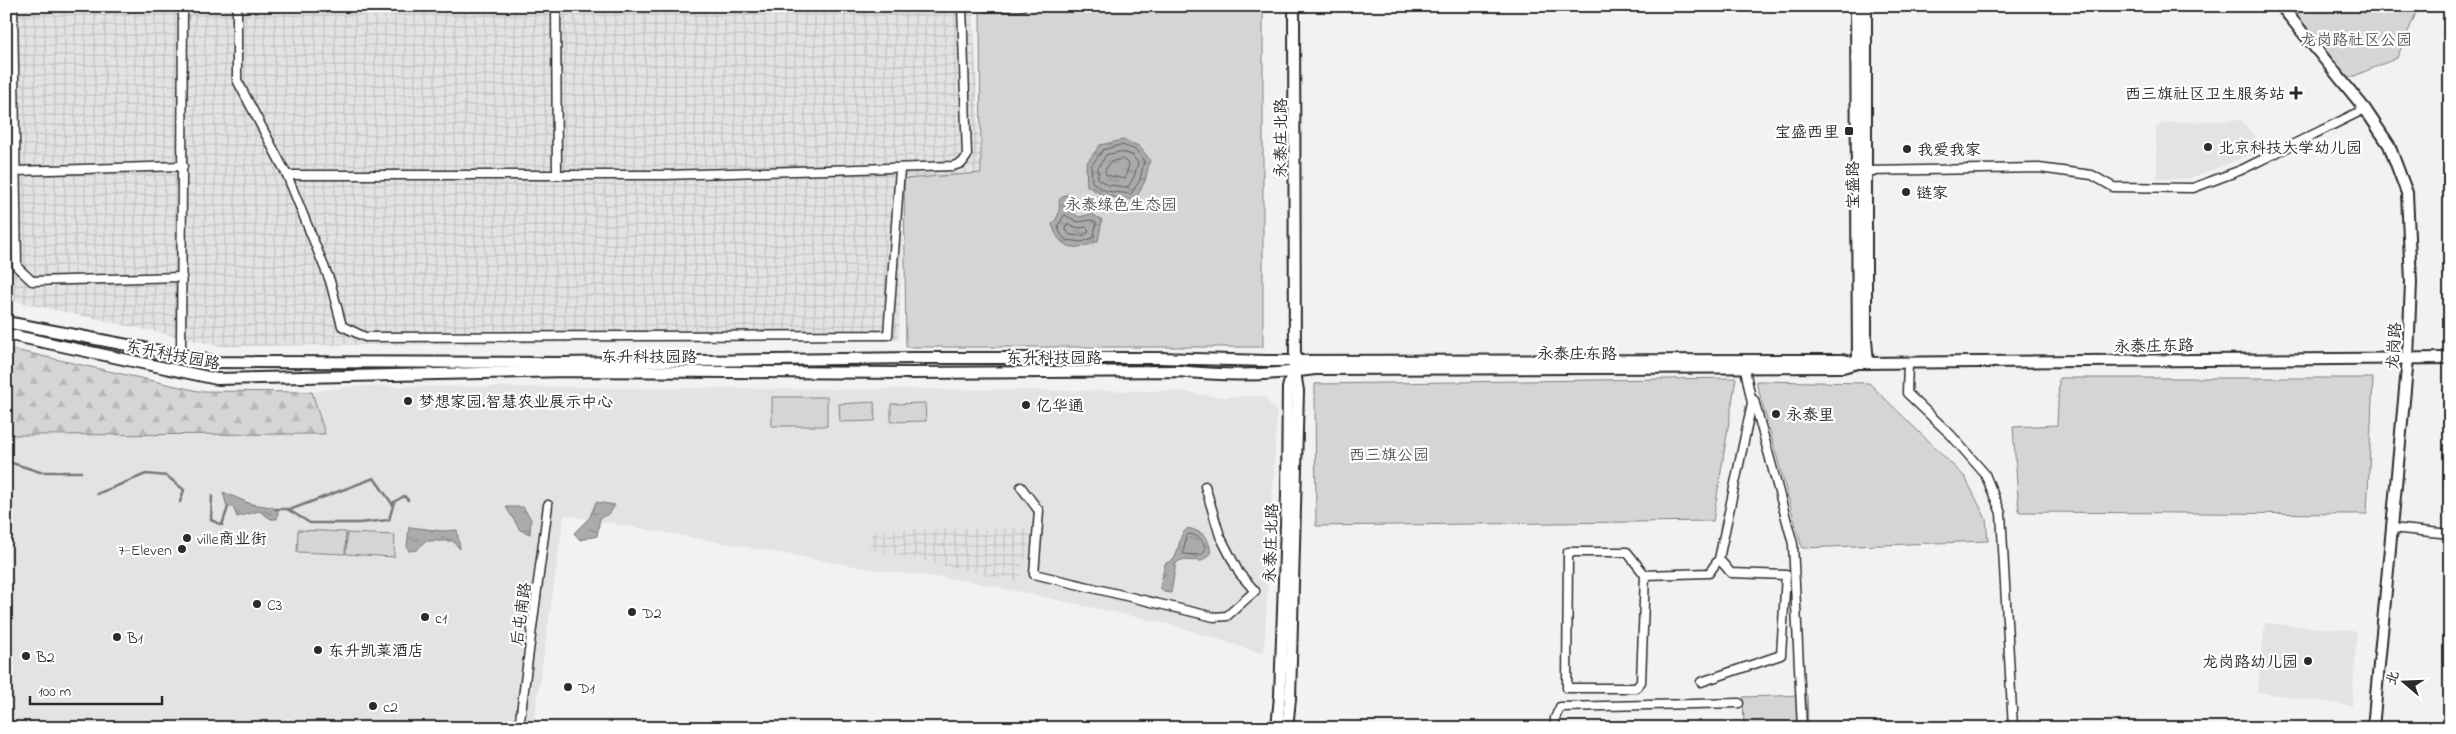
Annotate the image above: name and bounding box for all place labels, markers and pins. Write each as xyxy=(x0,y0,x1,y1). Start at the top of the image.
place label: 西三旗社区卫生服务站 xyxy=(2125,83,2285,107)
marker: 西三旗社区卫生服务站 xyxy=(2289,86,2303,100)
place label: 宝盛西里 xyxy=(1775,121,1839,145)
marker: 宝盛西里 xyxy=(1843,125,1855,137)
place label: 北京科技大学幼儿园 xyxy=(2218,137,2362,161)
place label: 我爱我家 xyxy=(1917,139,1981,163)
marker: 北京科技大学幼儿园 xyxy=(2202,141,2214,153)
marker: 我爱我家 xyxy=(1901,143,1913,155)
place label: 链家 xyxy=(1916,182,1948,206)
marker: 链家 xyxy=(1900,186,1912,198)
place label: 梦想家园.智慧农业展示中心 xyxy=(418,391,613,415)
marker: 梦想家园.智慧农业展示中心 xyxy=(402,395,414,407)
place label: 亿华通 xyxy=(1036,395,1084,419)
marker: 亿华通 xyxy=(1020,399,1032,411)
place label: 永泰里 xyxy=(1786,404,1834,428)
marker: 永泰里 xyxy=(1770,408,1782,420)
place label: ville商业街 xyxy=(197,528,267,552)
marker: ville商业街 xyxy=(181,532,193,544)
place label: 7-Eleven xyxy=(118,539,172,563)
marker: 7-Eleven xyxy=(176,543,188,555)
place label: C3 xyxy=(267,594,282,618)
marker: C3 xyxy=(251,598,263,610)
place label: D2 xyxy=(641,602,662,626)
marker: D2 xyxy=(626,606,638,618)
place label: c1 xyxy=(435,607,447,631)
marker: c1 xyxy=(419,611,431,623)
place label: B1 xyxy=(126,627,143,651)
marker: B1 xyxy=(111,631,123,643)
place label: 东升凯莱酒店 xyxy=(328,640,424,664)
marker: 东升凯莱酒店 xyxy=(312,644,324,656)
place label: B2 xyxy=(35,646,55,670)
marker: B2 xyxy=(20,650,32,662)
place label: 龙岗路幼儿园 xyxy=(2202,651,2298,675)
marker: 龙岗路幼儿园 xyxy=(2302,655,2314,667)
place label: D1 xyxy=(577,677,595,701)
marker: D1 xyxy=(562,681,574,693)
place label: c2 xyxy=(383,696,398,720)
marker: c2 xyxy=(367,700,379,712)

